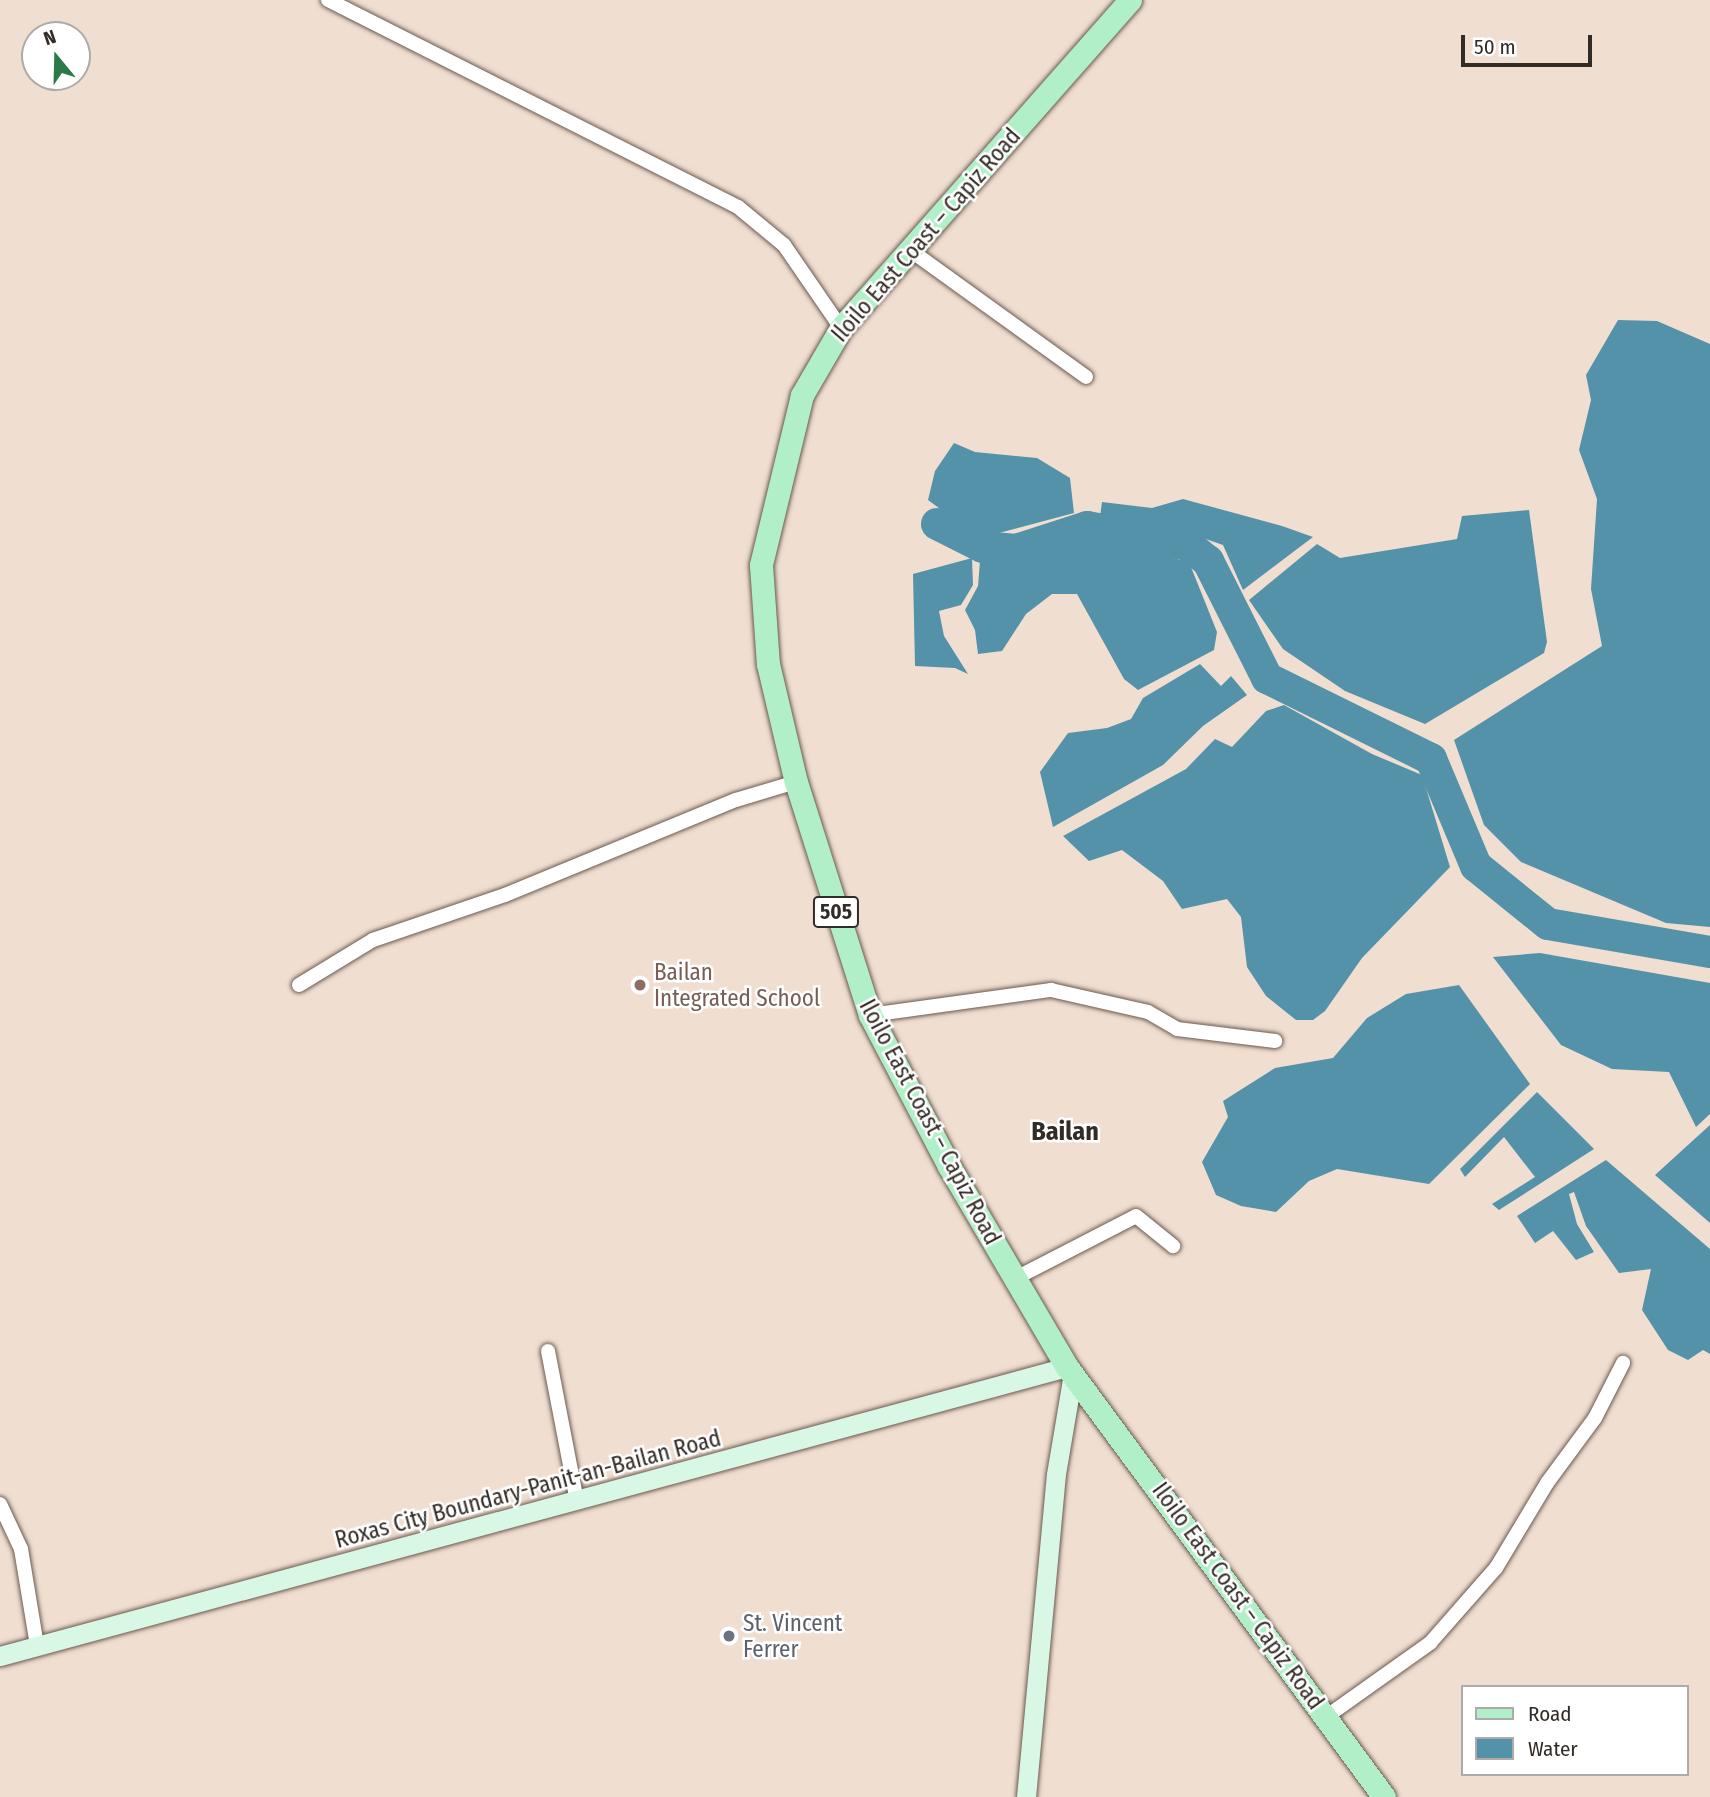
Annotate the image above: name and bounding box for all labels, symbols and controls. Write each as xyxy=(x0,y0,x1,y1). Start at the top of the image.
north arrow xyxy=(21,21,91,91)
scale bar xyxy=(1465,21,1596,65)
text: N xyxy=(41,25,59,50)
text: 50 m xyxy=(1474,34,1516,60)
street label: Iloilo East Coast – Capiz Road xyxy=(826,123,1026,347)
road number: 505 xyxy=(812,894,860,930)
place label: Bailan Integrated School xyxy=(654,958,820,1012)
marker: Bailan Integrated School xyxy=(632,977,648,993)
street label: Iloilo East Coast – Capiz Road xyxy=(854,995,1006,1249)
district label: Bailan xyxy=(1031,1116,1099,1148)
street label: Roxas City Boundary-Panit-an-Bailan Road xyxy=(332,1424,724,1554)
street label: Iloilo East Coast – Capiz Road xyxy=(1146,1477,1330,1715)
place label: St. Vincent Ferrer xyxy=(743,1609,842,1663)
marker: St. Vincent Ferrer xyxy=(721,1628,737,1644)
legend xyxy=(1462,1685,1689,1776)
text: Road xyxy=(1528,1701,1572,1727)
text: Water xyxy=(1528,1736,1578,1762)

